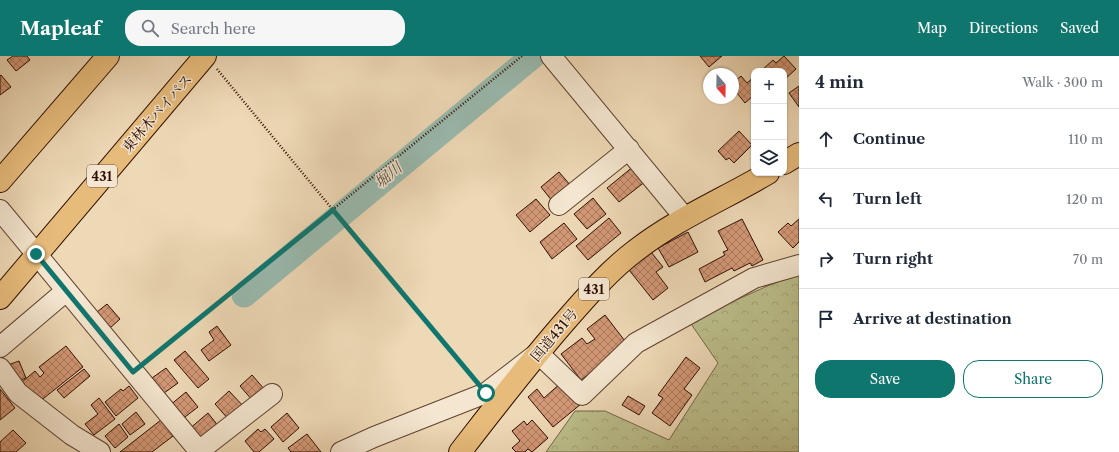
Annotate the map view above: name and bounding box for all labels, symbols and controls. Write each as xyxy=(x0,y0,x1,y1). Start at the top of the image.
search box xyxy=(125,10,405,46)
text: Mapleaf xyxy=(20,17,101,40)
icon: search xyxy=(139,17,161,39)
text: Search here xyxy=(171,19,256,38)
text: Map xyxy=(917,19,947,37)
text: Directions xyxy=(969,19,1038,37)
text: Saved xyxy=(1060,19,1099,37)
north arrow xyxy=(703,68,739,104)
map controls xyxy=(751,68,787,176)
button: + xyxy=(751,68,787,104)
street label: 東林木バイパス xyxy=(118,70,196,156)
text: 4 min xyxy=(815,72,864,92)
text: Walk · 300 m xyxy=(1022,74,1103,90)
button: − xyxy=(751,104,787,140)
icon: ahead xyxy=(815,128,837,150)
text: Continue xyxy=(853,129,925,148)
text: 110 m xyxy=(1068,131,1103,147)
button: layers xyxy=(751,140,787,176)
water label: 堀川 xyxy=(370,157,407,192)
road number: 431 xyxy=(87,165,117,187)
icon: left xyxy=(815,188,837,210)
text: Turn left xyxy=(853,189,922,208)
text: 120 m xyxy=(1066,191,1103,207)
route end xyxy=(27,245,45,263)
icon: right xyxy=(815,248,837,270)
text: Turn right xyxy=(853,249,933,268)
text: 70 m xyxy=(1073,251,1103,267)
road number: 431 xyxy=(579,278,609,300)
street label: 国道431号 xyxy=(527,305,581,365)
icon: arrive xyxy=(815,308,837,330)
text: Arrive at destination xyxy=(853,309,1012,328)
button: Save xyxy=(815,360,955,398)
button: Share xyxy=(963,360,1103,398)
route start xyxy=(477,384,495,402)

